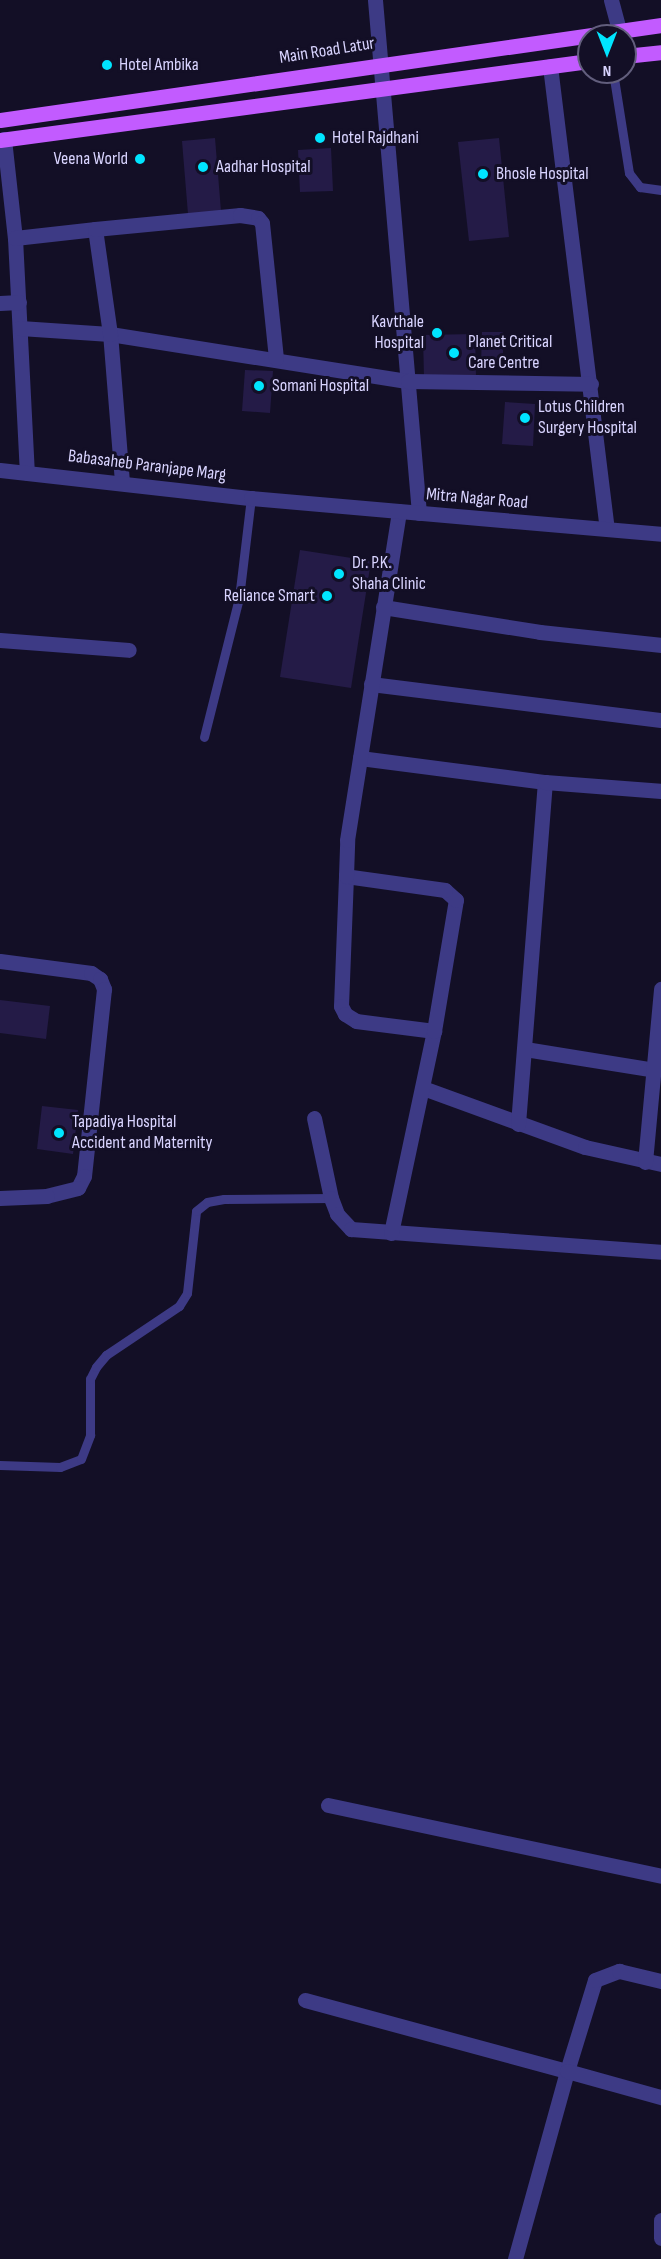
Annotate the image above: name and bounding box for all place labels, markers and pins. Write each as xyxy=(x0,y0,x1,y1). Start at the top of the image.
place label: Hotel Ambika xyxy=(119,54,199,76)
marker: Hotel Ambika xyxy=(100,58,114,72)
place label: Hotel Rajdhani xyxy=(332,127,419,149)
marker: Hotel Rajdhani xyxy=(313,131,327,145)
place label: Veena World xyxy=(54,148,128,170)
marker: Veena World xyxy=(133,152,147,166)
place label: Aadhar Hospital xyxy=(216,156,311,178)
marker: Aadhar Hospital xyxy=(194,158,212,176)
place label: Bhosle Hospital xyxy=(496,163,589,185)
marker: Bhosle Hospital xyxy=(474,165,492,183)
place label: Kavthale Hospital xyxy=(371,312,424,354)
marker: Kavthale Hospital xyxy=(428,324,446,342)
place label: Planet Critical Care Centre xyxy=(468,332,552,374)
marker: Planet Critical Care Centre xyxy=(445,344,463,362)
place label: Somani Hospital xyxy=(272,375,369,397)
marker: Somani Hospital xyxy=(250,377,268,395)
place label: Lotus Children Surgery Hospital xyxy=(538,397,637,440)
marker: Lotus Children Surgery Hospital xyxy=(516,409,534,427)
place label: Dr. P.K. Shaha Clinic xyxy=(352,553,426,596)
marker: Dr. P.K. Shaha Clinic xyxy=(330,565,348,583)
place label: Reliance Smart xyxy=(224,585,315,607)
marker: Reliance Smart xyxy=(320,589,334,603)
place label: Tapadiya Hospital Accident and Maternity xyxy=(72,1112,212,1154)
marker: Tapadiya Hospital Accident and Maternity xyxy=(50,1124,68,1142)

